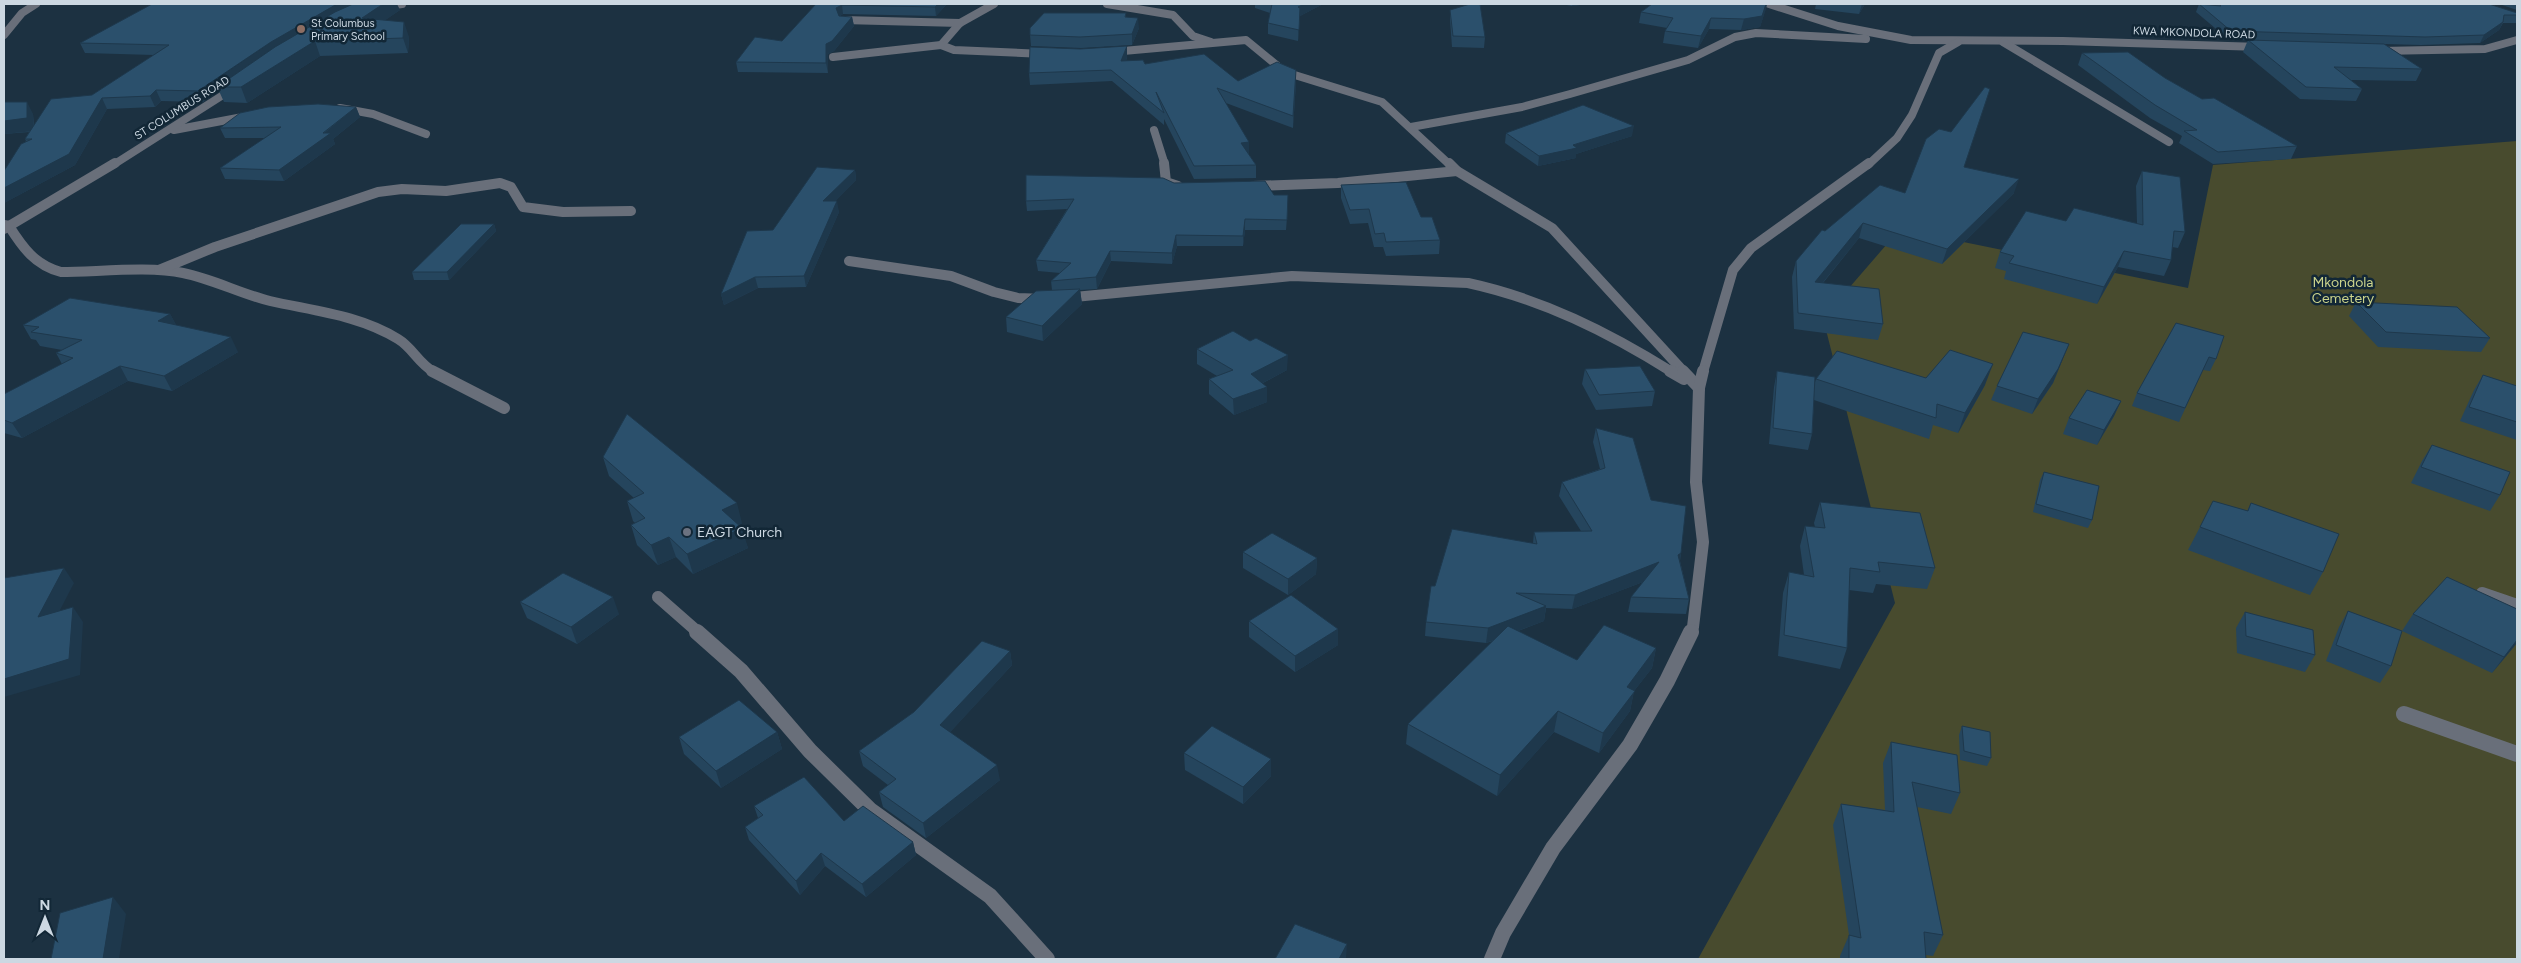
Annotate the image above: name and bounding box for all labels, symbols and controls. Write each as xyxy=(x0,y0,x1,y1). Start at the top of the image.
place label: St Columbus Primary School xyxy=(311,17,385,43)
marker: St Columbus Primary School xyxy=(295,23,307,35)
street label: KWA MKONDOLA ROAD xyxy=(2133,24,2256,42)
street label: ST COLUMBUS ROAD xyxy=(132,73,232,142)
park label: Mkondola Cemetery xyxy=(2312,274,2375,307)
place label: EAGT Church xyxy=(697,524,782,541)
marker: EAGT Church xyxy=(681,526,693,538)
north arrow xyxy=(20,893,70,943)
text: N xyxy=(40,897,50,914)

